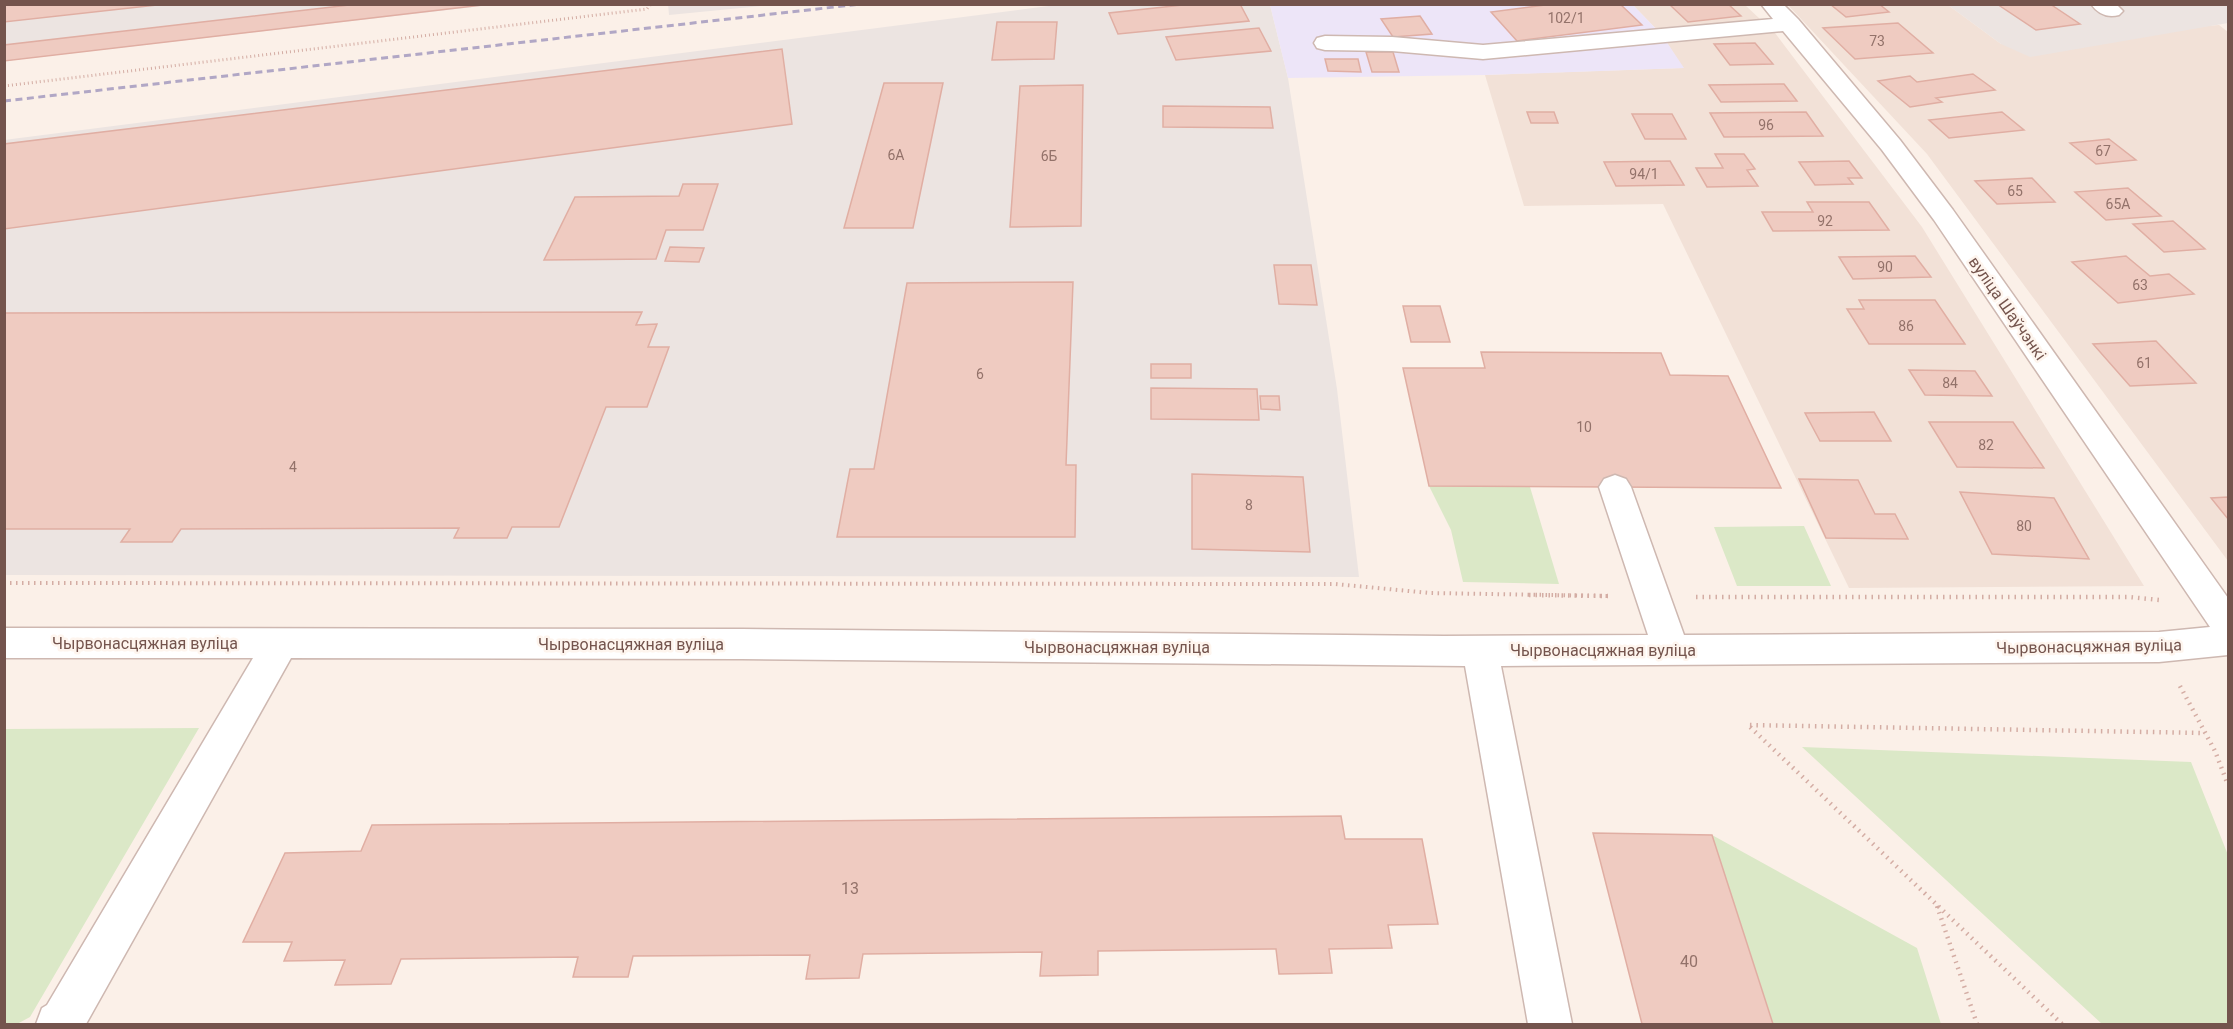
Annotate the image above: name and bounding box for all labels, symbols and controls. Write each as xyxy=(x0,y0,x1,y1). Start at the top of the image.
house number: 102/1 xyxy=(1547,10,1585,26)
house number: 73 xyxy=(1869,33,1885,49)
house number: 96 xyxy=(1758,117,1774,133)
house number: 67 xyxy=(2095,143,2111,159)
house number: 6А xyxy=(887,147,905,163)
house number: 6Б xyxy=(1041,148,1058,164)
house number: 94/1 xyxy=(1629,166,1659,182)
house number: 65 xyxy=(2007,183,2023,199)
house number: 65А xyxy=(2106,196,2130,212)
house number: 92 xyxy=(1817,213,1833,229)
street label: вуліца Шаўчэнкі xyxy=(1965,253,2050,364)
house number: 90 xyxy=(1877,259,1893,275)
house number: 63 xyxy=(2132,277,2148,293)
house number: 86 xyxy=(1898,318,1914,334)
house number: 61 xyxy=(2136,355,2152,371)
house number: 6 xyxy=(976,366,984,382)
house number: 84 xyxy=(1942,375,1958,391)
house number: 10 xyxy=(1576,419,1592,435)
house number: 82 xyxy=(1978,437,1994,453)
house number: 4 xyxy=(289,459,297,475)
house number: 8 xyxy=(1245,497,1253,513)
house number: 80 xyxy=(2016,518,2032,534)
street label: Чырвонасцяжная вуліца xyxy=(52,634,238,653)
street label: Чырвонасцяжная вуліца xyxy=(538,635,724,654)
street label: Чырвонасцяжная вуліца xyxy=(1996,635,2182,658)
street label: Чырвонасцяжная вуліца xyxy=(1024,638,1210,657)
street label: Чырвонасцяжная вуліца xyxy=(1510,641,1696,660)
house number: 13 xyxy=(841,879,859,898)
house number: 40 xyxy=(1680,952,1698,971)

